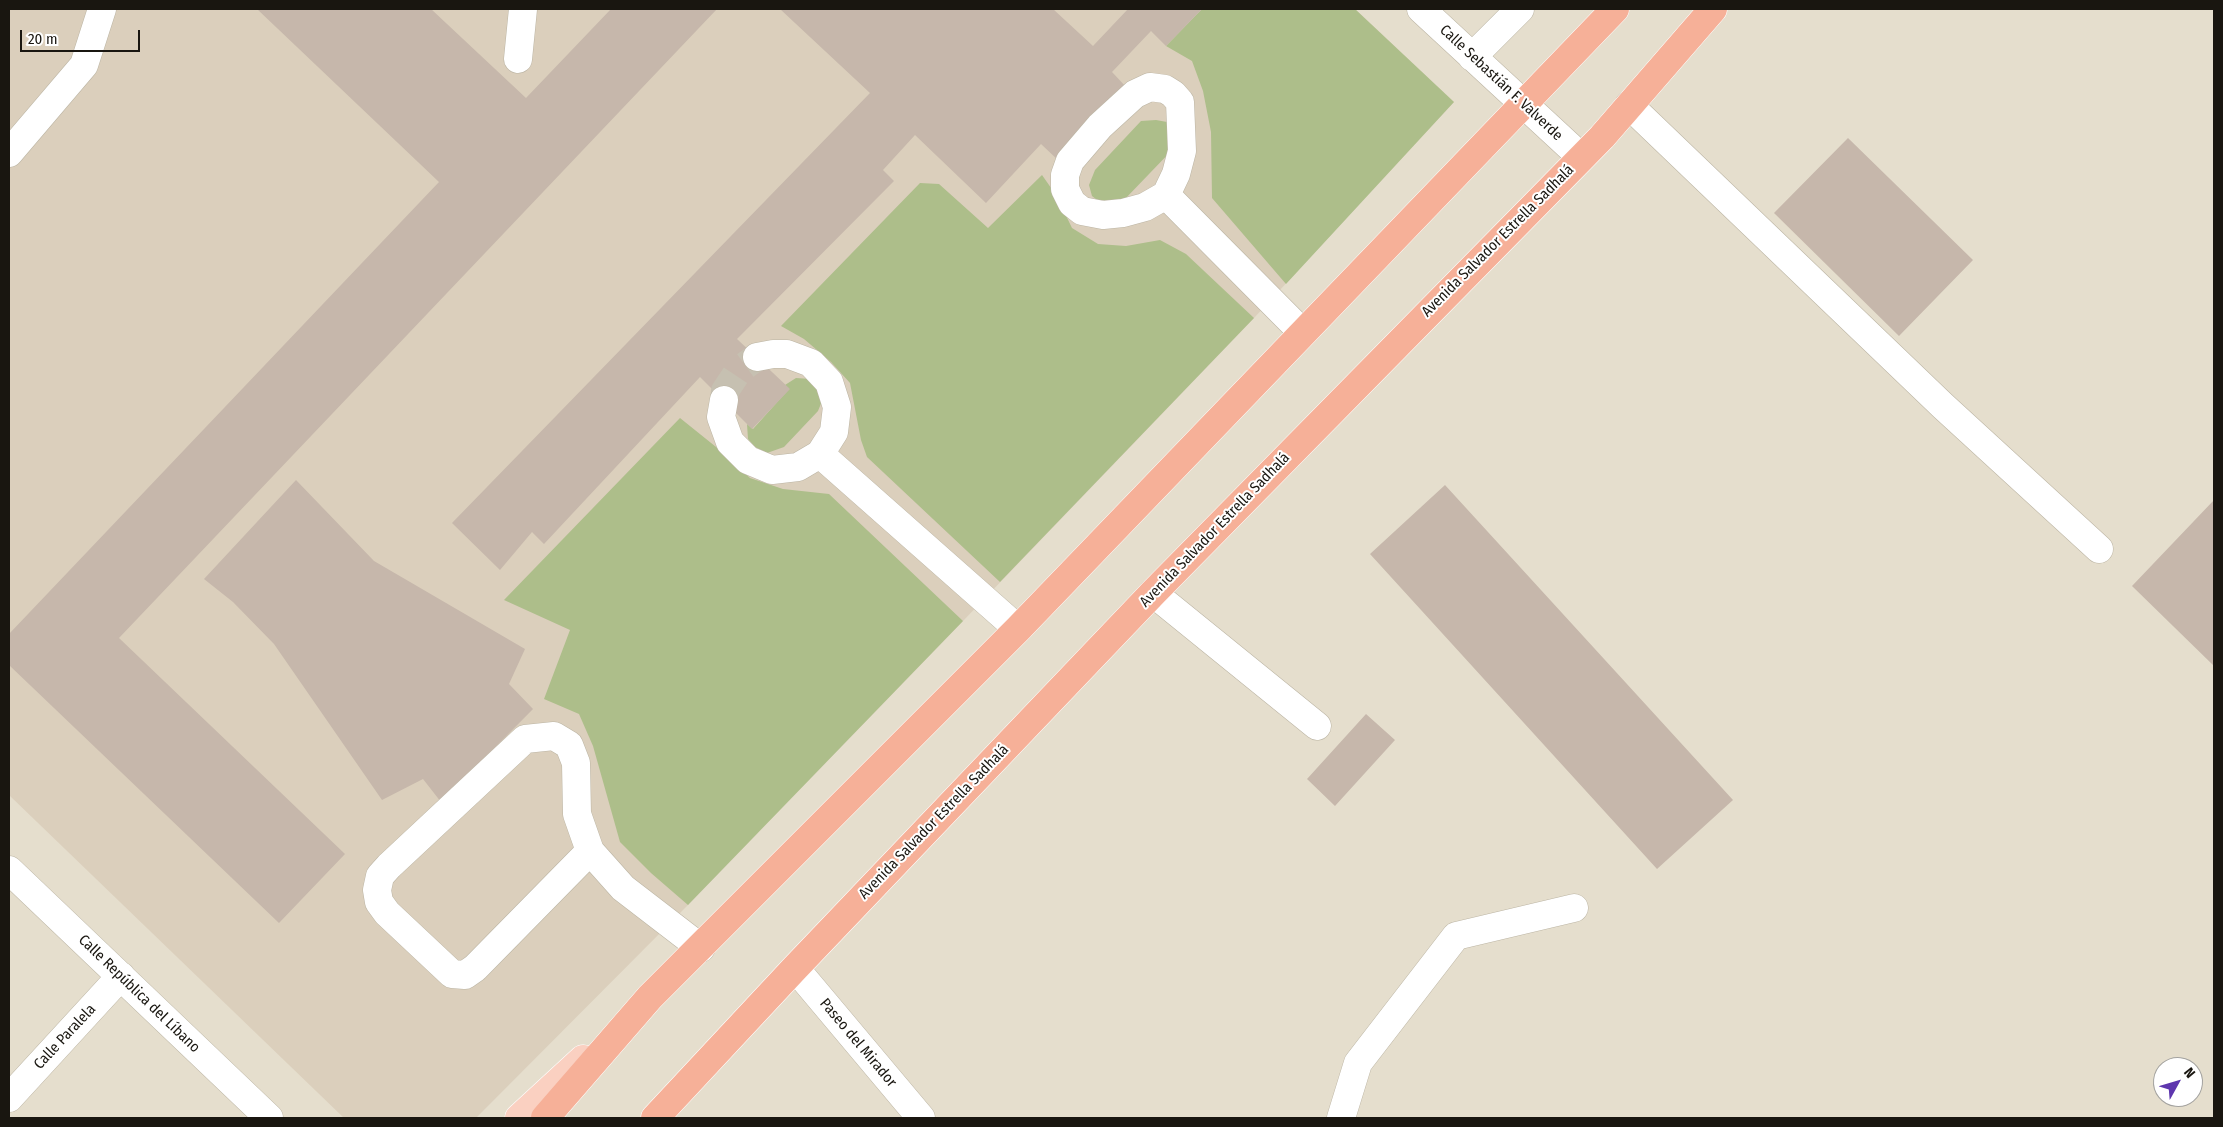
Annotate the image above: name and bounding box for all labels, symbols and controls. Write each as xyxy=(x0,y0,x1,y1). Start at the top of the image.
scale bar xyxy=(22,20,142,52)
street label: Calle Sebastián F. Valverde xyxy=(1436,21,1566,145)
text: 20 m xyxy=(28,30,58,48)
street label: Avenida Salvador Estrella Sadhalá xyxy=(1418,161,1578,321)
street label: Avenida Salvador Estrella Sadhalá xyxy=(1136,449,1294,611)
street label: Avenida Salvador Estrella Sadhalá xyxy=(855,741,1013,903)
street label: Calle República del Líbano xyxy=(75,931,203,1057)
street label: Paseo del Mirador xyxy=(816,995,900,1091)
street label: Calle Paralela xyxy=(30,1001,100,1073)
north arrow xyxy=(2153,1057,2203,1107)
text: N xyxy=(2180,1064,2199,1081)

